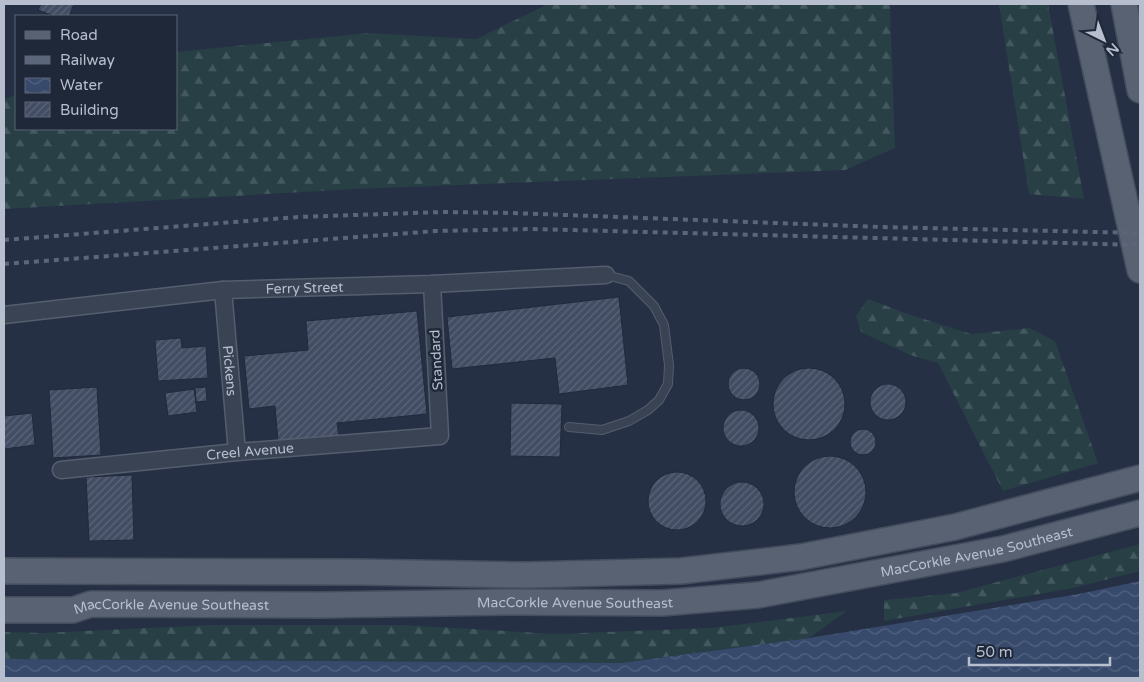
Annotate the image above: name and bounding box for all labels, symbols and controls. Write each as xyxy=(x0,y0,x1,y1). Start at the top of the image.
legend xyxy=(15,15,178,130)
north arrow xyxy=(1079,15,1129,65)
text: Road xyxy=(60,26,98,44)
text: N xyxy=(1102,39,1122,59)
text: Railway xyxy=(60,51,115,69)
text: Water xyxy=(60,76,103,94)
text: Building xyxy=(60,101,119,119)
street label: Ferry Street xyxy=(265,279,344,298)
street label: Standard xyxy=(426,329,447,391)
street label: Pickens xyxy=(219,345,240,397)
street label: Creel Avenue xyxy=(205,440,295,464)
street label: MacCorkle Avenue Southeast xyxy=(879,523,1075,581)
street label: MacCorkle Avenue Southeast xyxy=(477,594,674,612)
street label: MacCorkle Avenue Southeast xyxy=(71,595,270,618)
scale bar xyxy=(969,634,1110,666)
text: 50 m xyxy=(976,643,1013,661)

